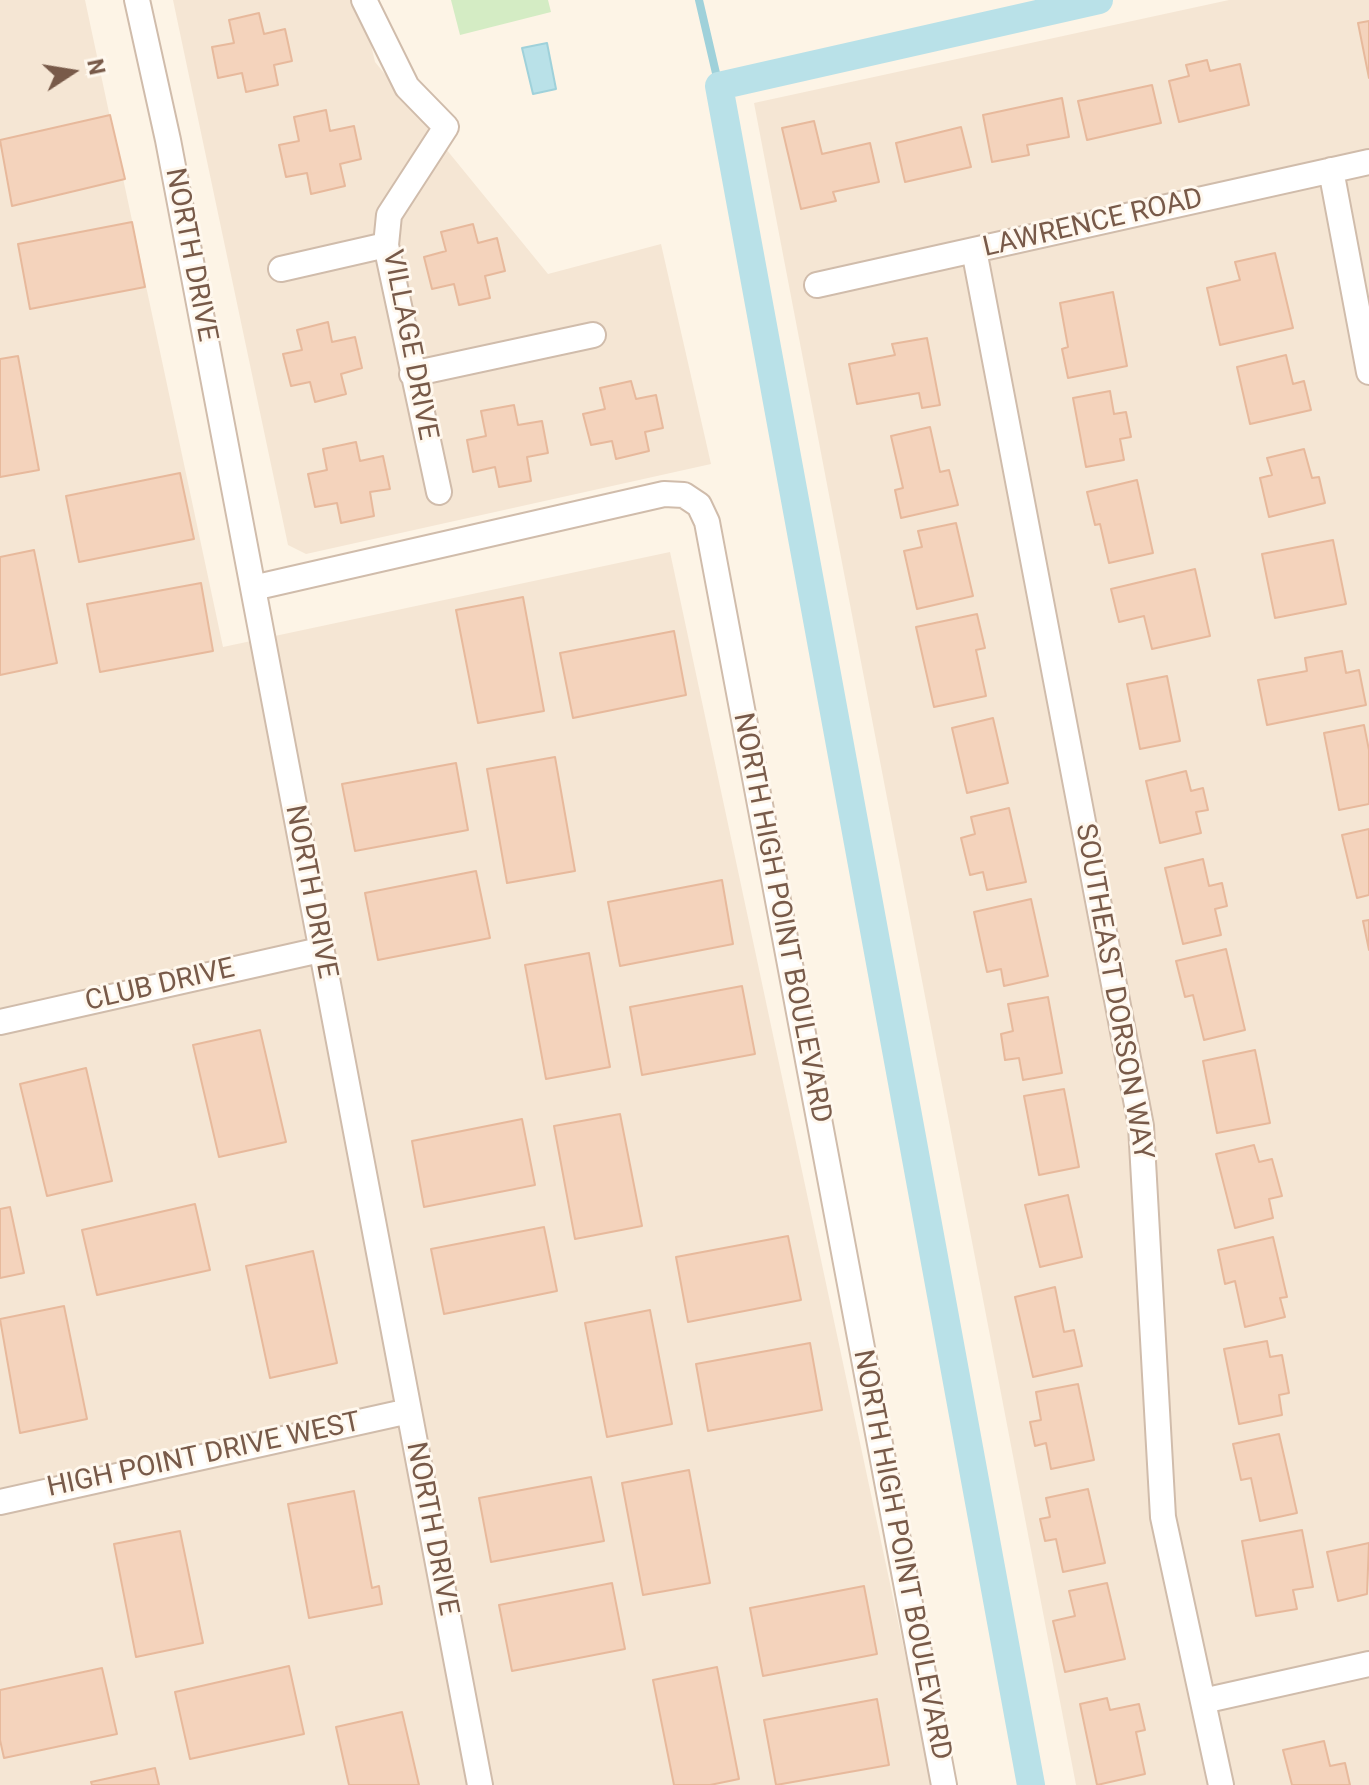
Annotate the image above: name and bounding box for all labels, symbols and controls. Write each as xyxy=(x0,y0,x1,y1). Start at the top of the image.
north arrow xyxy=(32,32,112,112)
text: N xyxy=(82,57,110,77)
street label: NORTH DRIVE xyxy=(157,165,223,345)
street label: LAWRENCE ROAD xyxy=(980,182,1206,266)
street label: VILLAGE DRIVE xyxy=(374,247,444,443)
street label: NORTH HIGH POINT BOULEVARD xyxy=(725,710,837,1126)
street label: NORTH DRIVE xyxy=(277,802,343,982)
street label: SOUTHEAST DORSON WAY xyxy=(1067,821,1159,1163)
street label: CLUB DRIVE xyxy=(82,953,238,1019)
street label: NORTH HIGH POINT BOULEVARD xyxy=(845,1347,957,1763)
street label: HIGH POINT DRIVE WEST xyxy=(44,1406,364,1506)
street label: NORTH DRIVE xyxy=(398,1439,464,1619)

